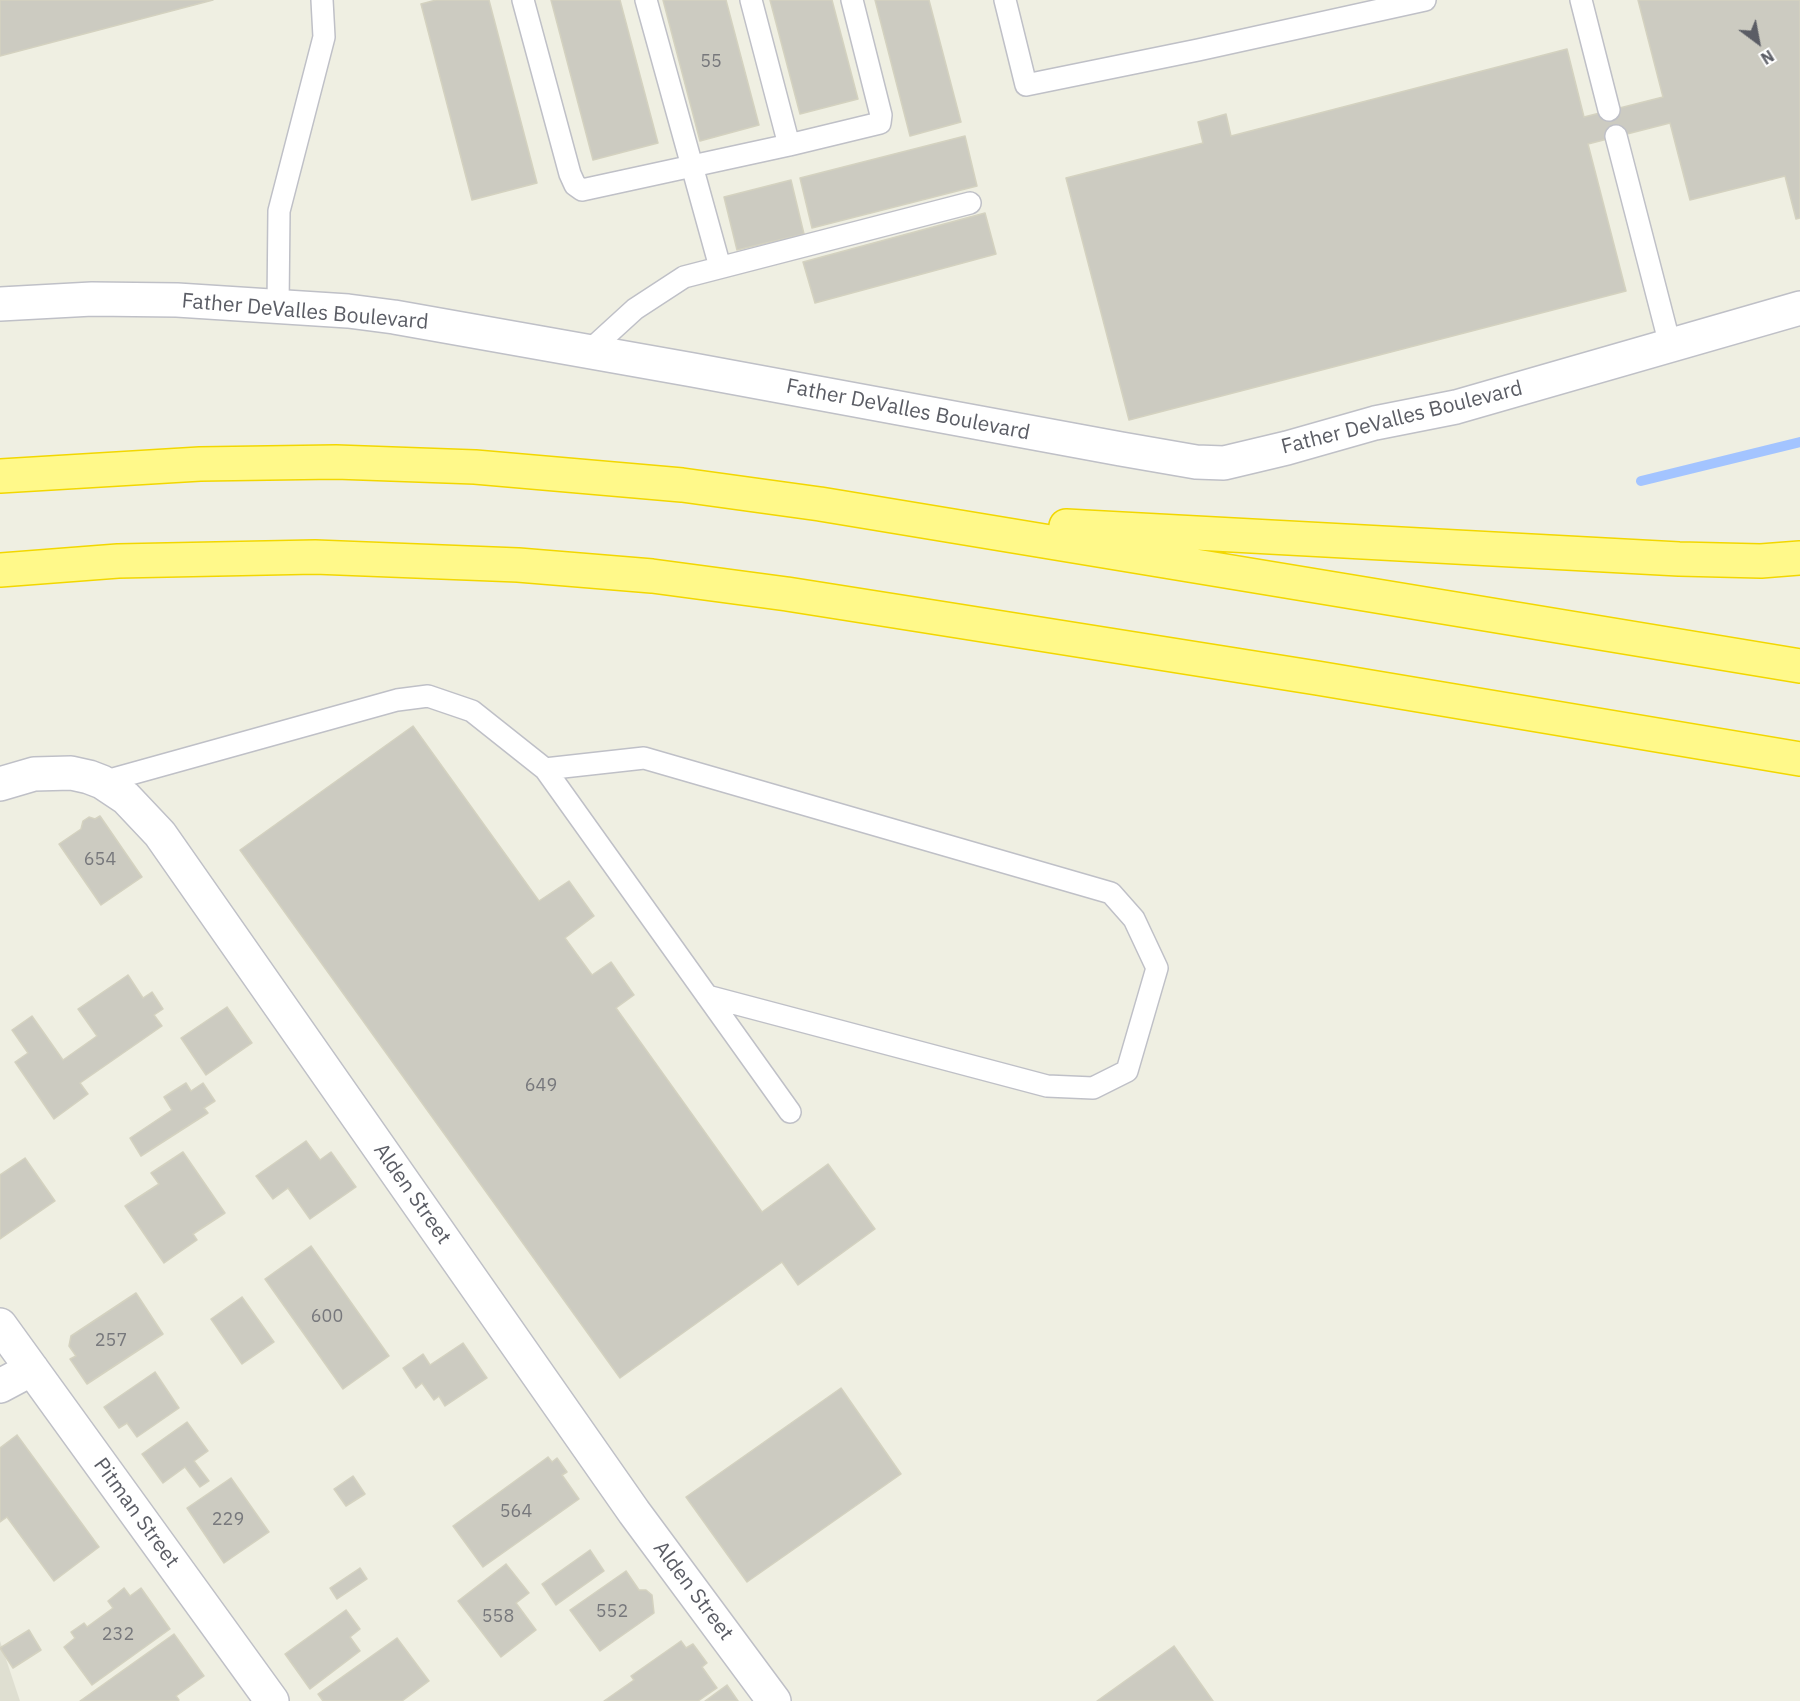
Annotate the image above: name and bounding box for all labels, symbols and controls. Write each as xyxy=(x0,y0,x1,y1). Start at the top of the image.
north arrow xyxy=(1728,12,1788,72)
text: N xyxy=(1757,46,1778,69)
house number: 55 xyxy=(700,51,722,73)
street label: Father DeValles Boulevard xyxy=(181,289,429,335)
street label: Father DeValles Boulevard xyxy=(784,374,1032,446)
street label: Father DeValles Boulevard xyxy=(1279,376,1525,460)
house number: 654 xyxy=(84,849,116,871)
house number: 649 xyxy=(525,1075,557,1097)
street label: Alden Street xyxy=(368,1139,456,1249)
house number: 600 xyxy=(311,1306,343,1328)
house number: 257 xyxy=(95,1330,127,1352)
street label: Pitman Street xyxy=(88,1453,184,1573)
house number: 564 xyxy=(500,1501,532,1523)
house number: 229 xyxy=(212,1509,244,1531)
street label: Alden Street xyxy=(648,1537,738,1645)
house number: 552 xyxy=(596,1601,628,1623)
house number: 558 xyxy=(482,1606,514,1628)
house number: 232 xyxy=(102,1624,134,1646)

